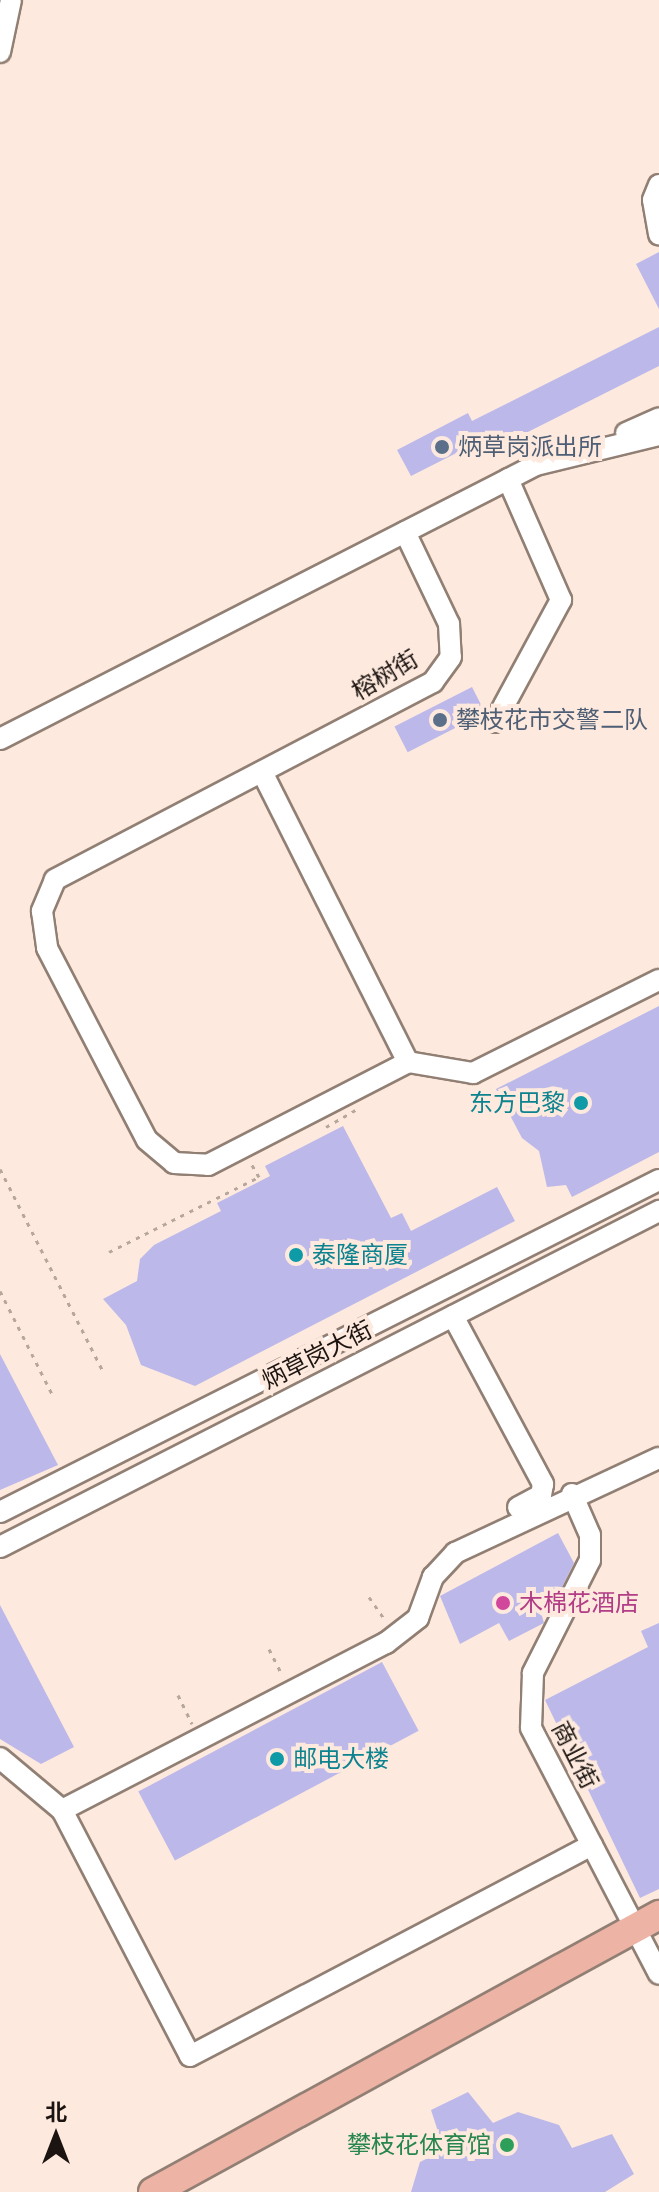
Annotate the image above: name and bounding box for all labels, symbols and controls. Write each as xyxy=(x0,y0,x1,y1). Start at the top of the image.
place label: 炳草岗派出所 xyxy=(458,433,602,461)
marker: 炳草岗派出所 xyxy=(433,438,451,456)
street label: 榕树街 xyxy=(347,644,423,706)
place label: 攀枝花市交警二队 xyxy=(456,706,648,734)
marker: 攀枝花市交警二队 xyxy=(431,711,449,729)
place label: 东方巴黎 xyxy=(469,1089,565,1117)
marker: 东方巴黎 xyxy=(572,1094,590,1112)
place label: 泰隆商厦 xyxy=(312,1241,408,1269)
marker: 泰隆商厦 xyxy=(287,1246,305,1264)
street label: 炳草岗大街 xyxy=(257,1315,377,1395)
place label: 木棉花酒店 xyxy=(519,1589,639,1617)
marker: 木棉花酒店 xyxy=(494,1594,512,1612)
street label: 商业街 xyxy=(546,1716,604,1794)
place label: 邮电大楼 xyxy=(293,1745,389,1773)
marker: 邮电大楼 xyxy=(268,1750,286,1768)
north arrow xyxy=(16,2096,96,2176)
text: 北 xyxy=(45,2099,67,2125)
place label: 攀枝花体育馆 xyxy=(347,2131,491,2159)
marker: 攀枝花体育馆 xyxy=(498,2136,516,2154)

